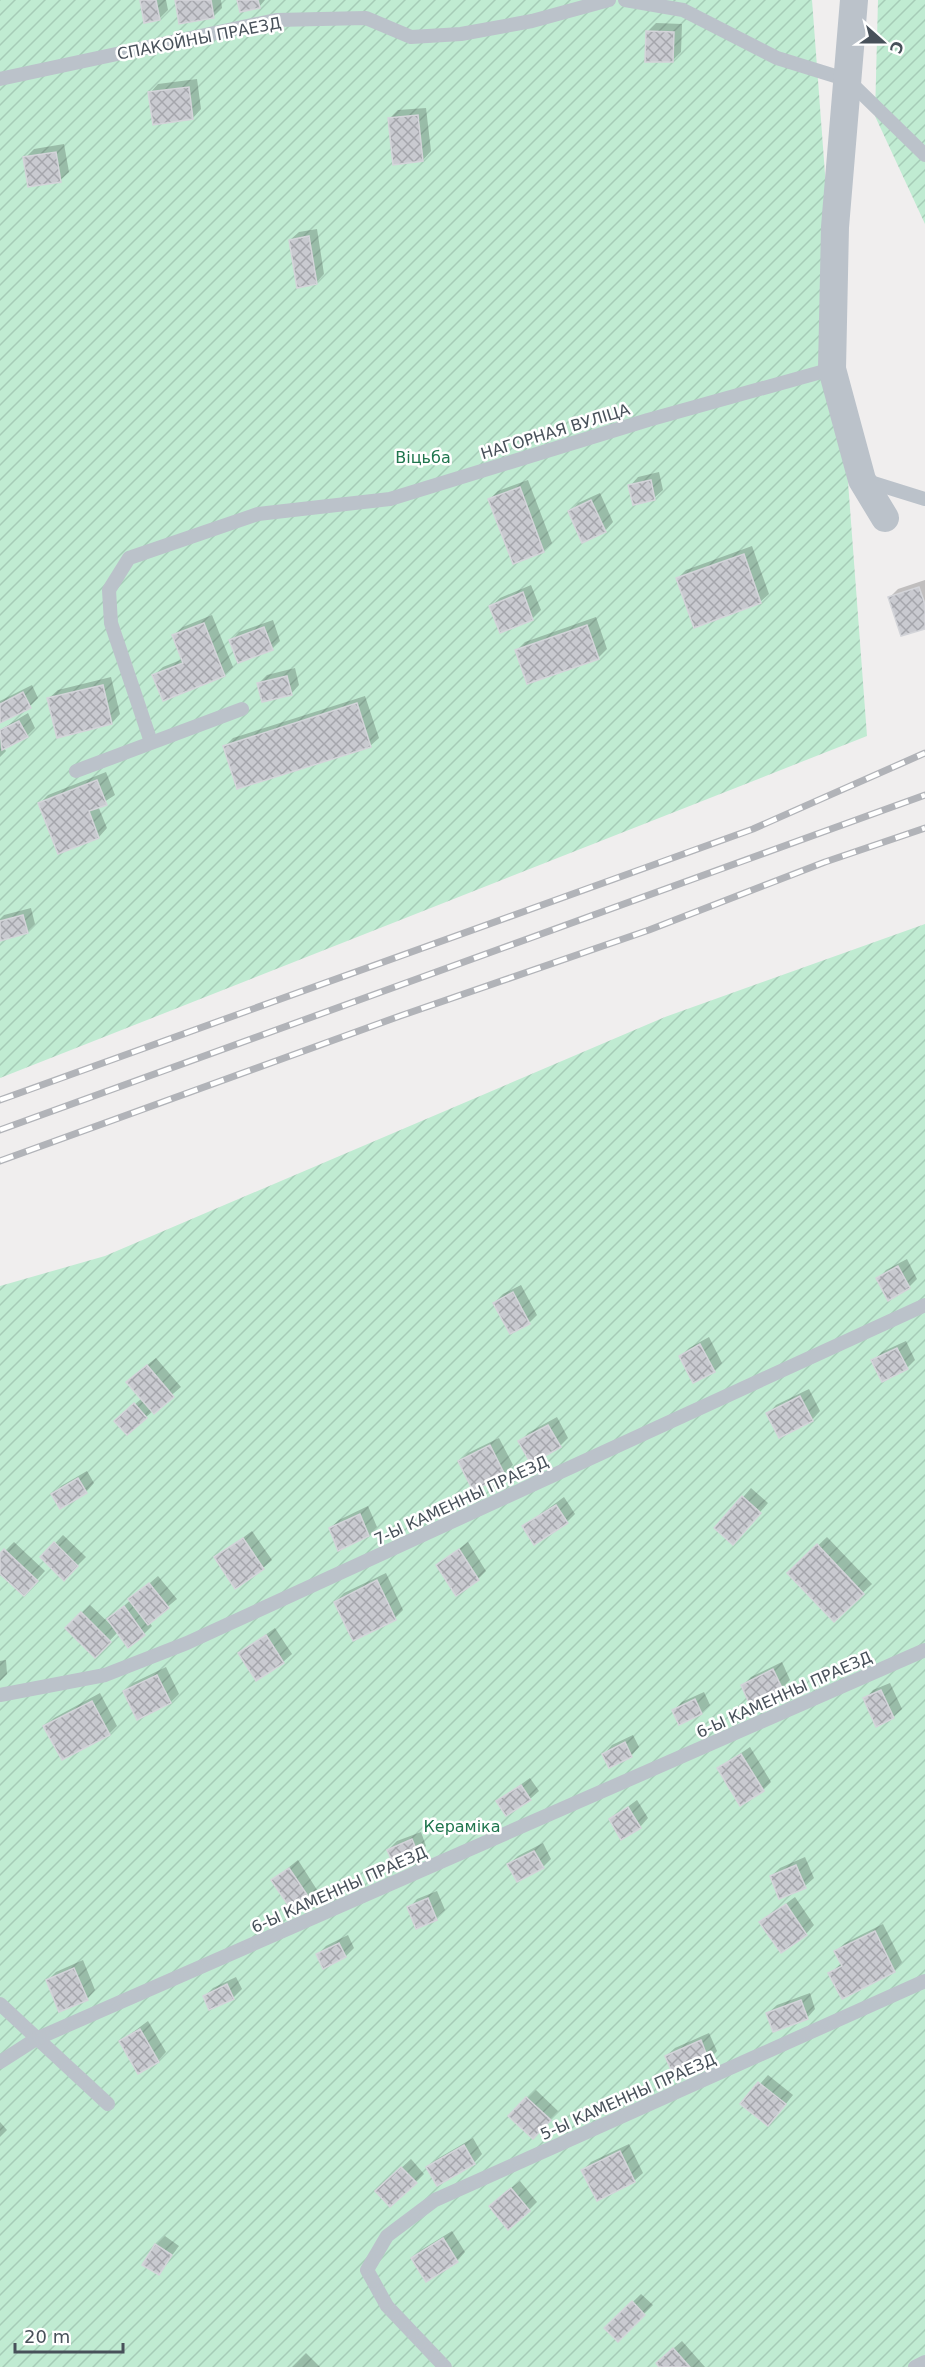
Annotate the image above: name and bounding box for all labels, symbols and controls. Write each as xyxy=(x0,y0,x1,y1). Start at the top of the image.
north arrow xyxy=(853,12,913,72)
street label: СПАКОЙНЫ ПРАЕЗД xyxy=(115,13,283,64)
text: С xyxy=(886,38,908,56)
street label: НАГОРНАЯ ВУЛІЦА xyxy=(478,400,632,463)
park label: Віцьба xyxy=(395,448,451,467)
street label: 7-Ы КАМЕННЫ ПРАЕЗД xyxy=(371,1452,551,1549)
street label: 6-Ы КАМЕННЫ ПРАЕЗД xyxy=(693,1647,875,1742)
park label: Кераміка xyxy=(423,1817,501,1836)
street label: 6-Ы КАМЕННЫ ПРАЕЗД xyxy=(248,1842,430,1937)
street label: 5-Ы КАМЕННЫ ПРАЕЗД xyxy=(537,2049,719,2144)
scale bar xyxy=(15,2316,123,2354)
text: 20 m xyxy=(24,2326,70,2347)

